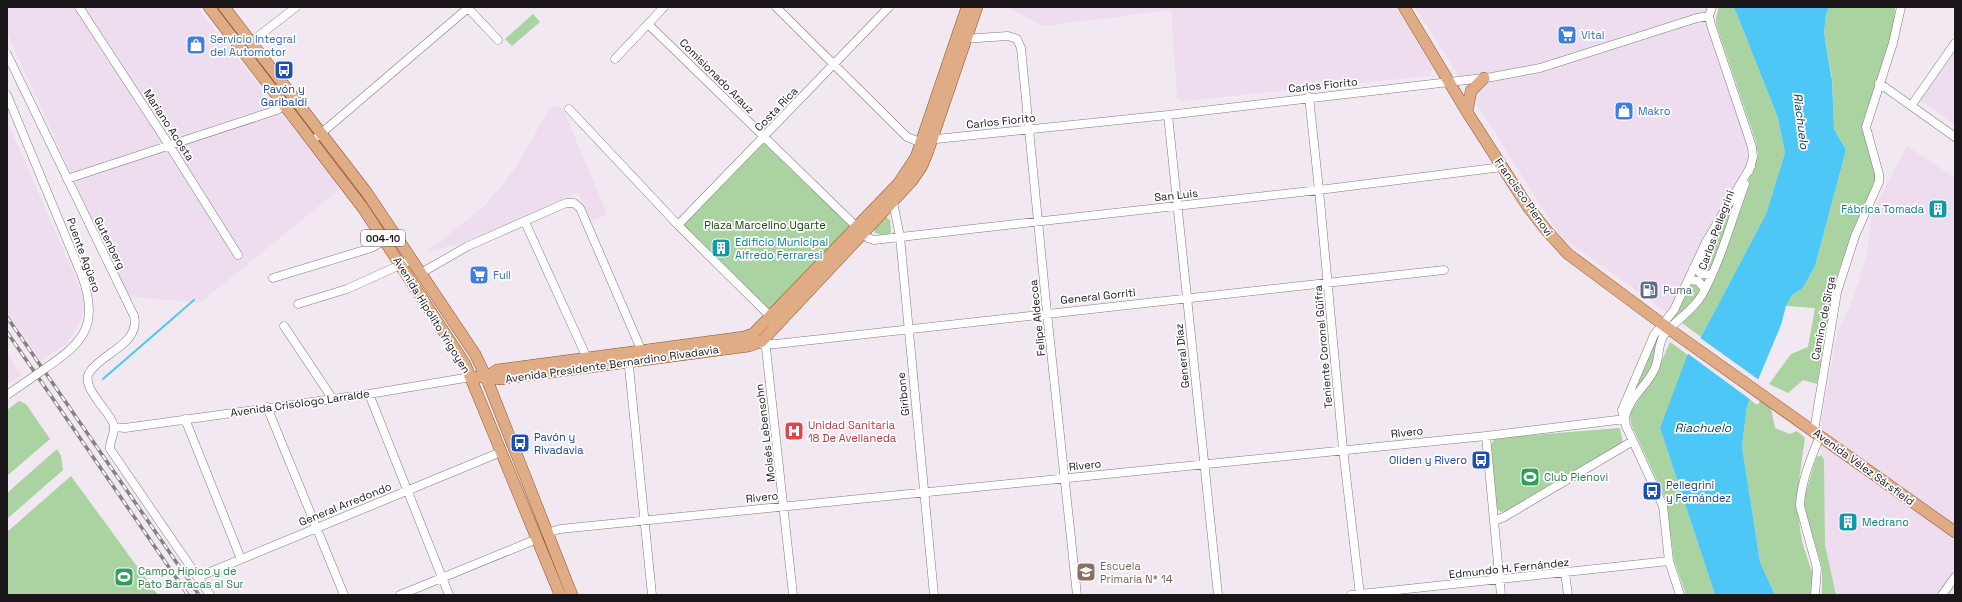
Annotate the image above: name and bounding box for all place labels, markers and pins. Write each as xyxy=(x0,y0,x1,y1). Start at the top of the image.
supermarket icon: Vital xyxy=(1556,24,1578,46)
place label: Vital xyxy=(1581,28,1605,42)
place label: Servicio Integral del Automotor xyxy=(210,32,296,59)
shop icon: Servicio Integral del Automotor xyxy=(185,34,207,56)
bus stop icon: Pavón y Garibaldi xyxy=(273,59,295,81)
place label: Pavón y Garibaldi xyxy=(261,82,307,109)
shop icon: Makro xyxy=(1613,100,1635,122)
place label: Makro xyxy=(1638,104,1671,118)
building icon: Fábrica Tomada xyxy=(1927,198,1949,220)
place label: Fábrica Tomada xyxy=(1841,202,1925,216)
place label: Edificio Municipal Alfredo Ferraresi xyxy=(735,235,828,262)
building icon: Edificio Municipal Alfredo Ferraresi xyxy=(710,237,732,259)
supermarket icon: Full xyxy=(468,264,490,286)
place label: Full xyxy=(493,268,511,282)
fuel station icon: Puma xyxy=(1638,279,1660,301)
place label: Puma xyxy=(1663,283,1693,297)
place label: Unidad Sanitaria 18 De Avellaneda xyxy=(808,418,897,445)
hospital icon: Unidad Sanitaria 18 De Avellaneda xyxy=(783,420,805,442)
place label: Pavón y Rivadavia xyxy=(534,430,584,457)
bus stop icon: Pavón y Rivadavia xyxy=(509,432,531,454)
bus stop icon: Oliden y Rivero xyxy=(1470,449,1492,471)
place label: Oliden y Rivero xyxy=(1389,453,1467,467)
sports icon: Club Pienovi xyxy=(1519,466,1541,488)
place label: Club Pienovi xyxy=(1544,470,1608,484)
place label: Pellegrini y Fernández xyxy=(1666,478,1731,505)
bus stop icon: Pellegrini y Fernández xyxy=(1641,480,1663,502)
building icon: Medrano xyxy=(1837,511,1859,533)
place label: Medrano xyxy=(1862,515,1909,529)
place label: Escuela Primaria N* 14 xyxy=(1100,559,1173,586)
school or university icon: Escuela Primaria N* 14 xyxy=(1075,561,1097,583)
place label: Campo Hípico y de Pato Barracas al Sur xyxy=(138,564,244,591)
sports icon: Campo Hípico y de Pato Barracas al Sur xyxy=(113,566,135,588)

